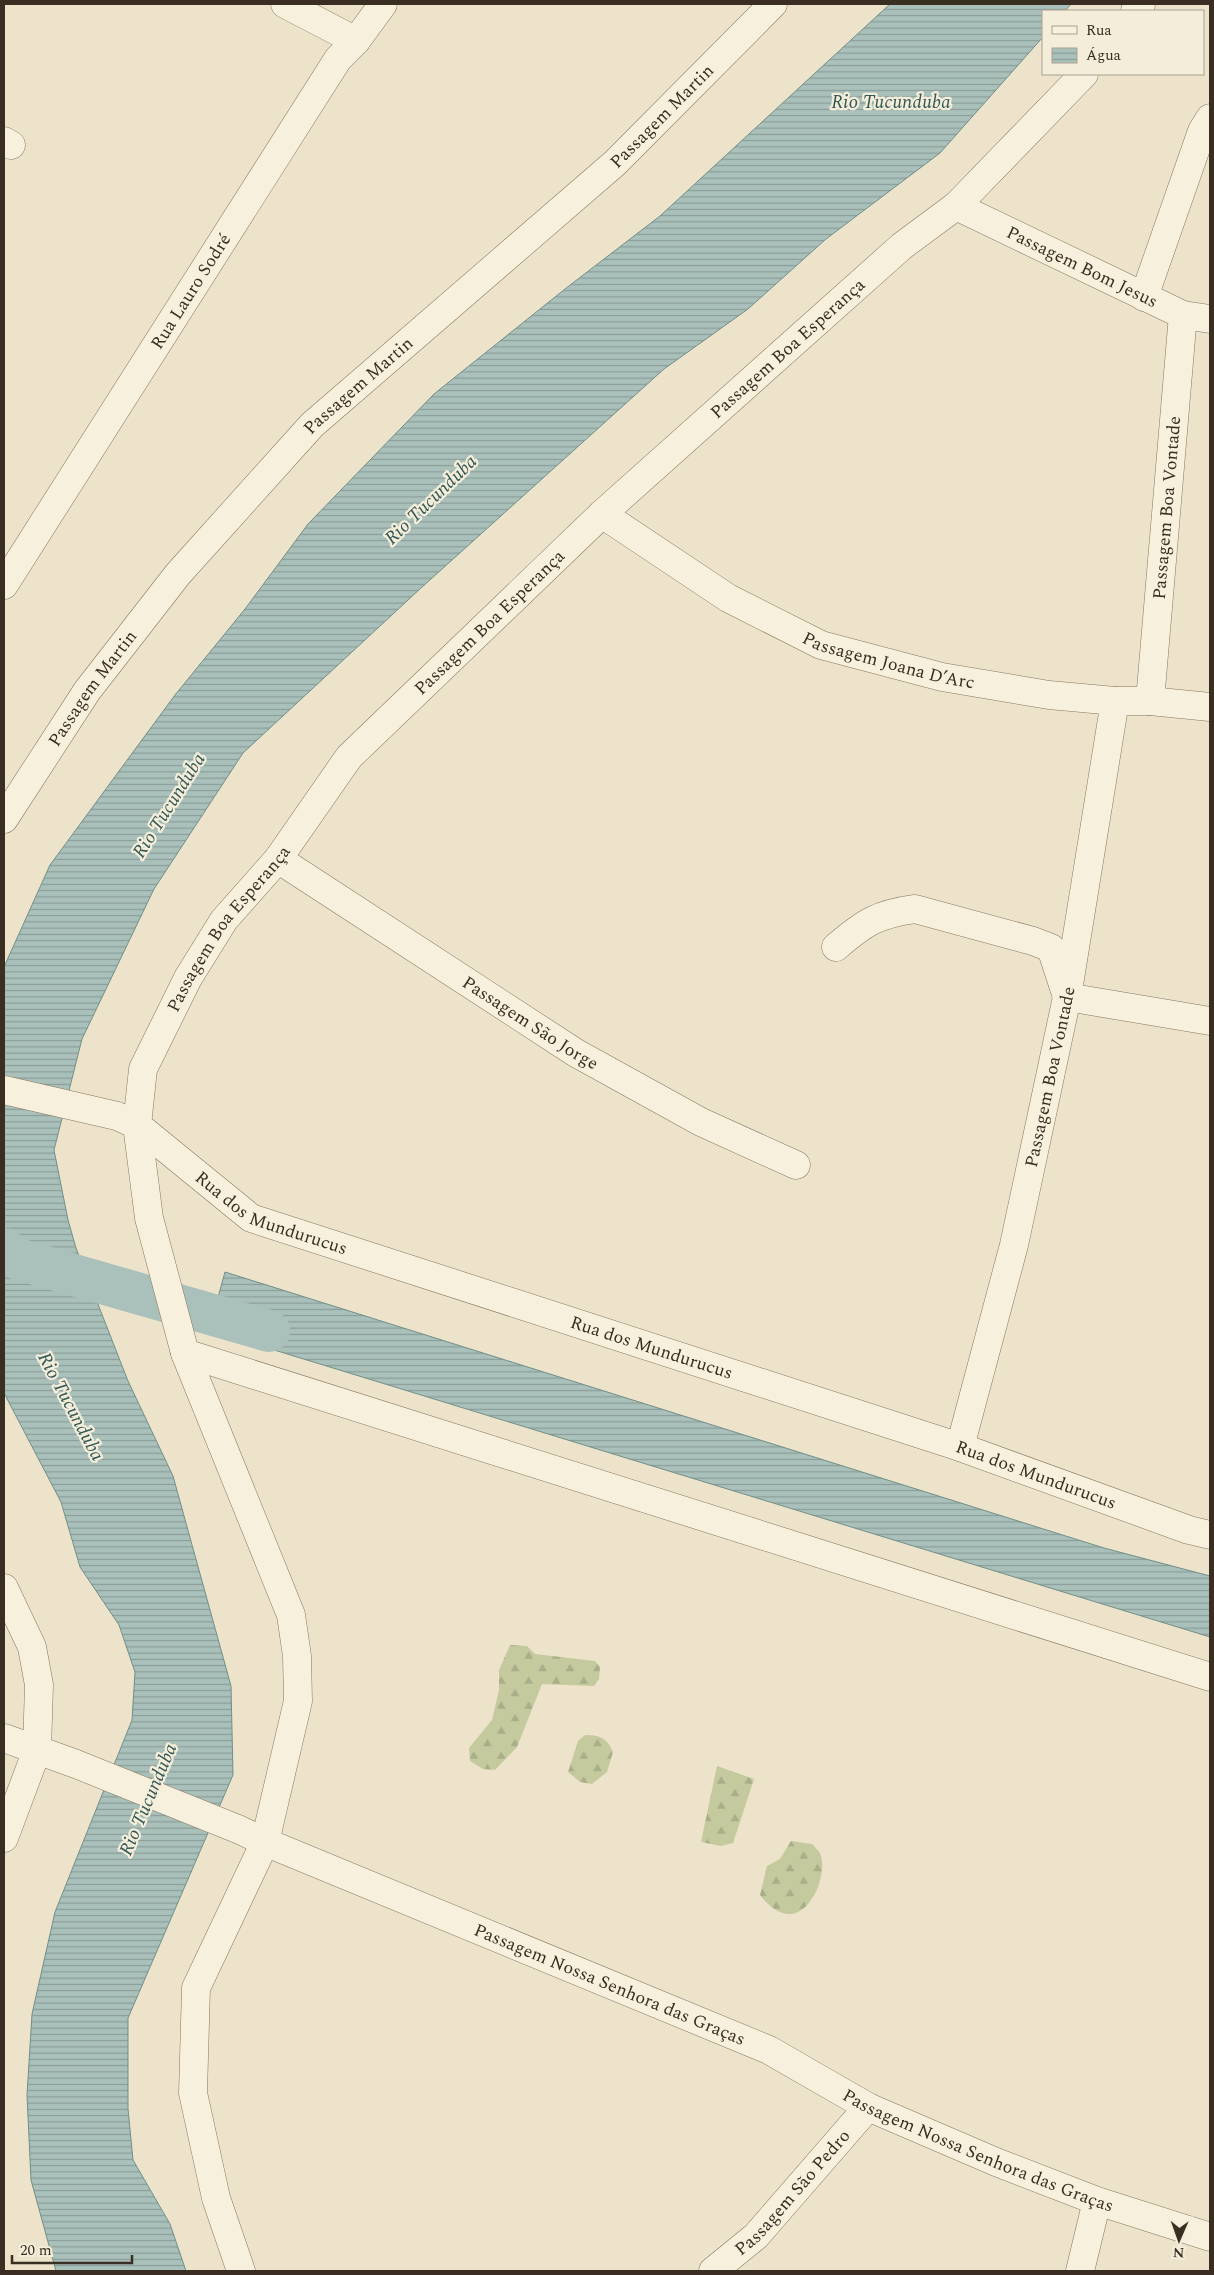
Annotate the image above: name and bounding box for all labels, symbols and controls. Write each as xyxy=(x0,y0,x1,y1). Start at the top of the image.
legend xyxy=(1042,10,1204,75)
text: Rua xyxy=(1086,19,1112,42)
text: Água xyxy=(1086,44,1122,67)
street label: Passagem Martin xyxy=(604,58,720,175)
water label: Rio Tucunduba xyxy=(831,88,951,117)
street label: Passagem Bom Jesus xyxy=(1002,219,1162,315)
street label: Rua Lauro Sodré xyxy=(144,228,238,355)
street label: Passagem Boa Esperança xyxy=(704,272,872,425)
street label: Passagem Martin xyxy=(297,330,419,440)
street label: Passagem Boa Vontade xyxy=(1146,415,1188,601)
water label: Rio Tucunduba xyxy=(378,448,484,552)
street label: Passagem Boa Esperança xyxy=(408,543,571,702)
street label: Passagem Martin xyxy=(41,624,144,752)
street label: Passagem Joana D’Arc xyxy=(797,625,977,696)
water label: Rio Tucunduba xyxy=(125,747,213,864)
street label: Passagem Boa Esperança xyxy=(160,840,298,1017)
street label: Passagem São Jorge xyxy=(457,969,603,1077)
street label: Passagem Boa Vontade xyxy=(1018,985,1082,1170)
street label: Rua dos Mundurucus xyxy=(189,1165,351,1262)
street label: Rua dos Mundurucus xyxy=(567,1309,736,1387)
water label: Rio Tucunduba xyxy=(30,1347,112,1467)
street label: Rua dos Mundurucus xyxy=(952,1434,1120,1517)
water label: Rio Tucunduba xyxy=(112,1739,185,1860)
street label: Passagem Nossa Senhora das Graças xyxy=(470,1917,749,2053)
street label: Passagem Nossa Senhora das Graças xyxy=(837,2082,1117,2219)
street label: Passagem São Pedro xyxy=(729,2124,857,2262)
north arrow xyxy=(1154,2215,1204,2265)
scale bar xyxy=(12,2232,132,2264)
text: 20 m xyxy=(20,2239,52,2262)
text: N xyxy=(1172,2242,1185,2263)

